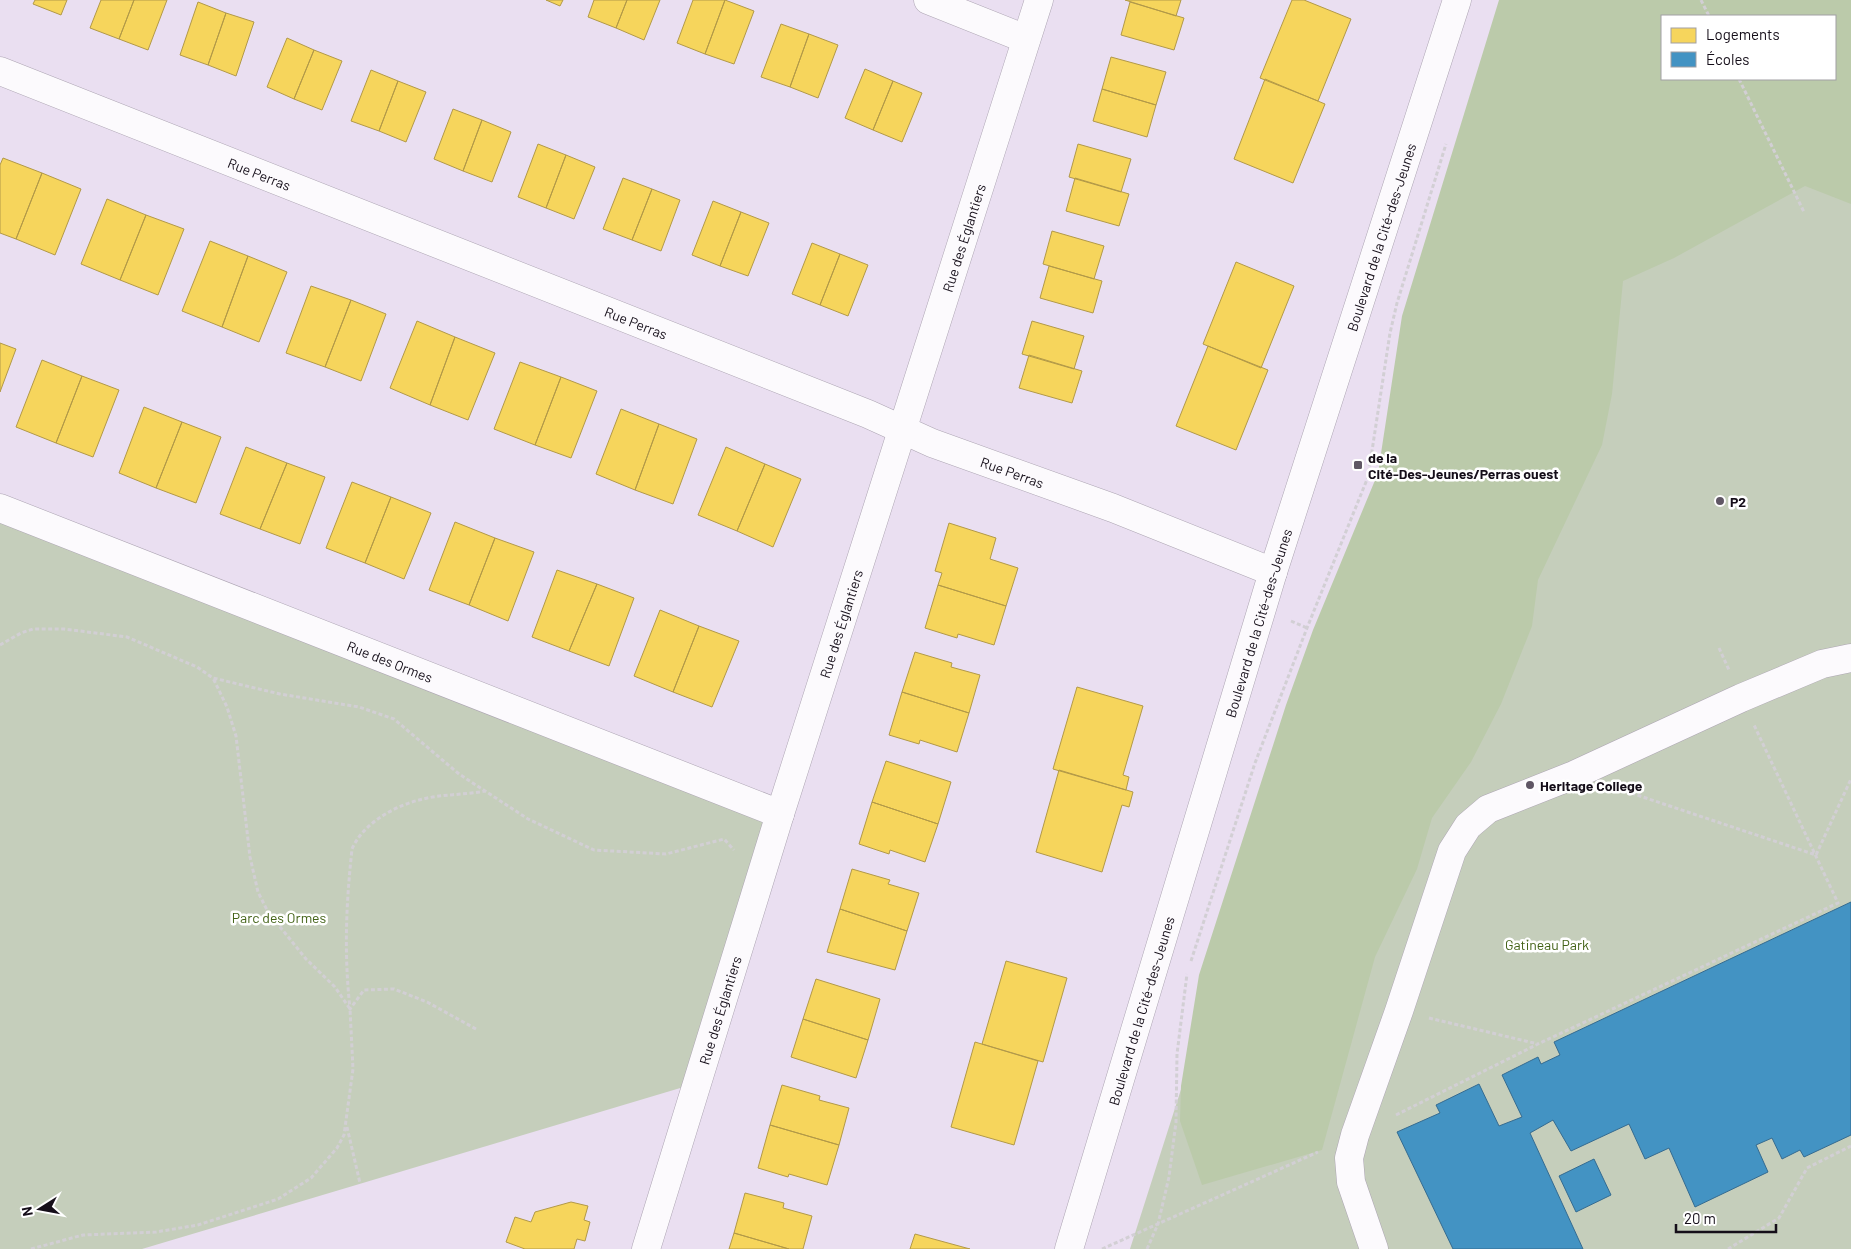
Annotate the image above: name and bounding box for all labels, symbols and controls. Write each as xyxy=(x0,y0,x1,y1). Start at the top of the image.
legend xyxy=(1661,15,1836,80)
text: Logements xyxy=(1706,25,1780,43)
text: Écoles xyxy=(1706,50,1750,68)
street label: Boulevard de la Cité-des-Jeunes xyxy=(1343,141,1419,333)
street label: Rue Perras xyxy=(226,154,294,194)
street label: Rue des Églantiers xyxy=(938,181,989,294)
street label: Rue Perras xyxy=(602,302,670,343)
place label: de la Cité-Des-Jeunes/Perras ouest xyxy=(1368,449,1559,482)
street label: Rue Perras xyxy=(978,453,1047,491)
marker: de la Cité-Des-Jeunes/Perras ouest xyxy=(1352,459,1364,471)
place label: P2 xyxy=(1730,493,1746,510)
marker: P2 xyxy=(1714,495,1726,507)
street label: Boulevard de la Cité-des-Jeunes xyxy=(1221,526,1295,719)
street label: Rue des Églantiers xyxy=(815,567,866,680)
street label: Rue des Ormes xyxy=(345,637,435,686)
place label: Heritage College xyxy=(1540,777,1643,794)
marker: Heritage College xyxy=(1524,779,1536,791)
park label: Parc des Ormes xyxy=(232,909,326,926)
street label: Boulevard de la Cité-des-Jeunes xyxy=(1104,914,1177,1107)
park label: Gatineau Park xyxy=(1505,936,1589,953)
street label: Rue des Églantiers xyxy=(695,953,744,1066)
north arrow xyxy=(15,1184,65,1234)
scale bar xyxy=(1676,1202,1776,1234)
text: N xyxy=(18,1205,36,1218)
text: 20 m xyxy=(1684,1209,1716,1227)

